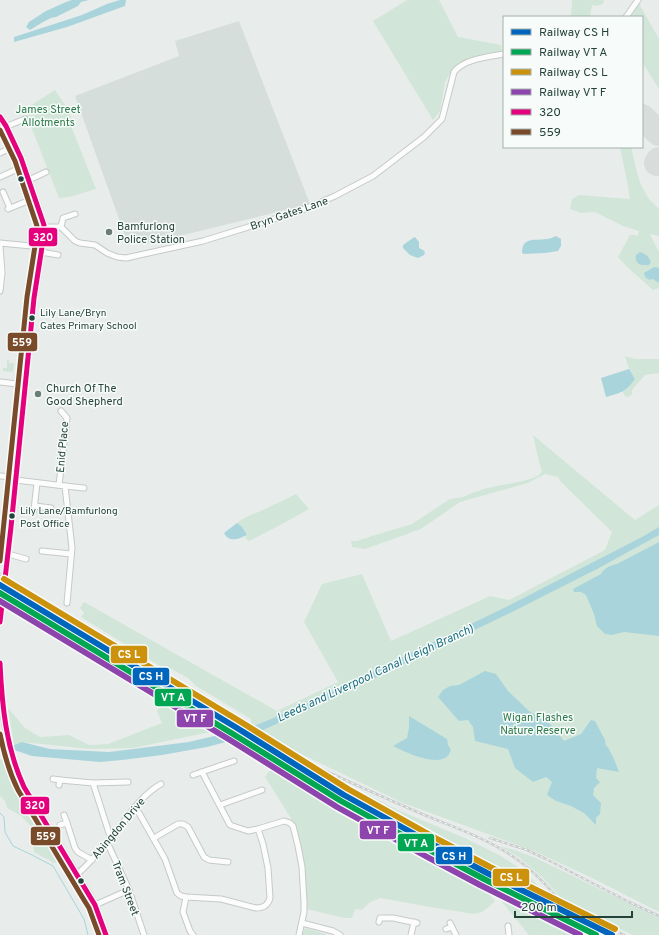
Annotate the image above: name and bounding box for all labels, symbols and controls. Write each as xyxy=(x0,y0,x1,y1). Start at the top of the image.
legend xyxy=(503,16,643,148)
text: Railway CS H xyxy=(539,25,609,41)
text: Railway VT A xyxy=(539,45,608,61)
text: Railway CS L xyxy=(539,65,608,81)
text: Railway VT F xyxy=(539,85,607,101)
park label: James Street Allotments xyxy=(15,103,81,130)
text: 320 xyxy=(539,105,561,121)
text: 559 xyxy=(539,125,561,141)
unlabelled marker xyxy=(16,174,26,184)
street label: Bryn Gates Lane xyxy=(249,194,330,234)
place label: Bamfurlong Police Station xyxy=(117,220,185,247)
line badge: 320 xyxy=(28,227,58,247)
marker: Bamfurlong Police Station xyxy=(104,227,114,237)
text: 320 xyxy=(33,231,53,245)
place label: Lily Lane/Bryn Gates Primary School xyxy=(40,307,137,333)
marker: Lily Lane/Bryn Gates Primary School xyxy=(27,313,37,323)
line badge: 559 xyxy=(7,332,38,352)
text: 559 xyxy=(12,336,32,350)
place label: Church Of The Good Shepherd xyxy=(46,382,123,409)
marker: Church Of The Good Shepherd xyxy=(33,389,43,399)
street label: Enid Place xyxy=(54,421,72,473)
place label: Lily Lane/Bamfurlong Post Office xyxy=(20,505,118,531)
marker: Lily Lane/Bamfurlong Post Office xyxy=(7,511,17,521)
water label: Leeds and Liverpool Canal (Leigh Branch) xyxy=(275,621,476,727)
line badge: CS L xyxy=(110,645,148,664)
text: CS L xyxy=(118,648,141,662)
line badge: CS H xyxy=(132,667,170,686)
text: CS H xyxy=(139,670,163,684)
line badge: VT A xyxy=(154,688,192,707)
text: VT A xyxy=(161,691,185,705)
line badge: VT F xyxy=(176,709,214,728)
park label: Wigan Flashes Nature Reserve xyxy=(500,711,576,738)
text: VT F xyxy=(183,712,207,726)
street label: Abingdon Drive xyxy=(89,795,149,862)
line badge: 320 xyxy=(20,796,50,815)
text: 320 xyxy=(25,799,45,813)
line badge: VT F xyxy=(359,820,397,840)
text: VT F xyxy=(366,824,390,838)
line badge: 559 xyxy=(30,826,61,846)
text: 559 xyxy=(36,830,56,844)
line badge: VT A xyxy=(397,833,435,852)
text: VT A xyxy=(404,837,428,851)
line badge: CS H xyxy=(435,846,473,865)
text: CS H xyxy=(442,850,466,864)
street label: Tram Street xyxy=(108,859,142,918)
line badge: CS L xyxy=(492,868,530,887)
text: CS L xyxy=(500,871,523,885)
unlabelled marker xyxy=(76,876,86,886)
scale bar xyxy=(515,893,632,919)
text: 200 m xyxy=(521,900,557,916)

